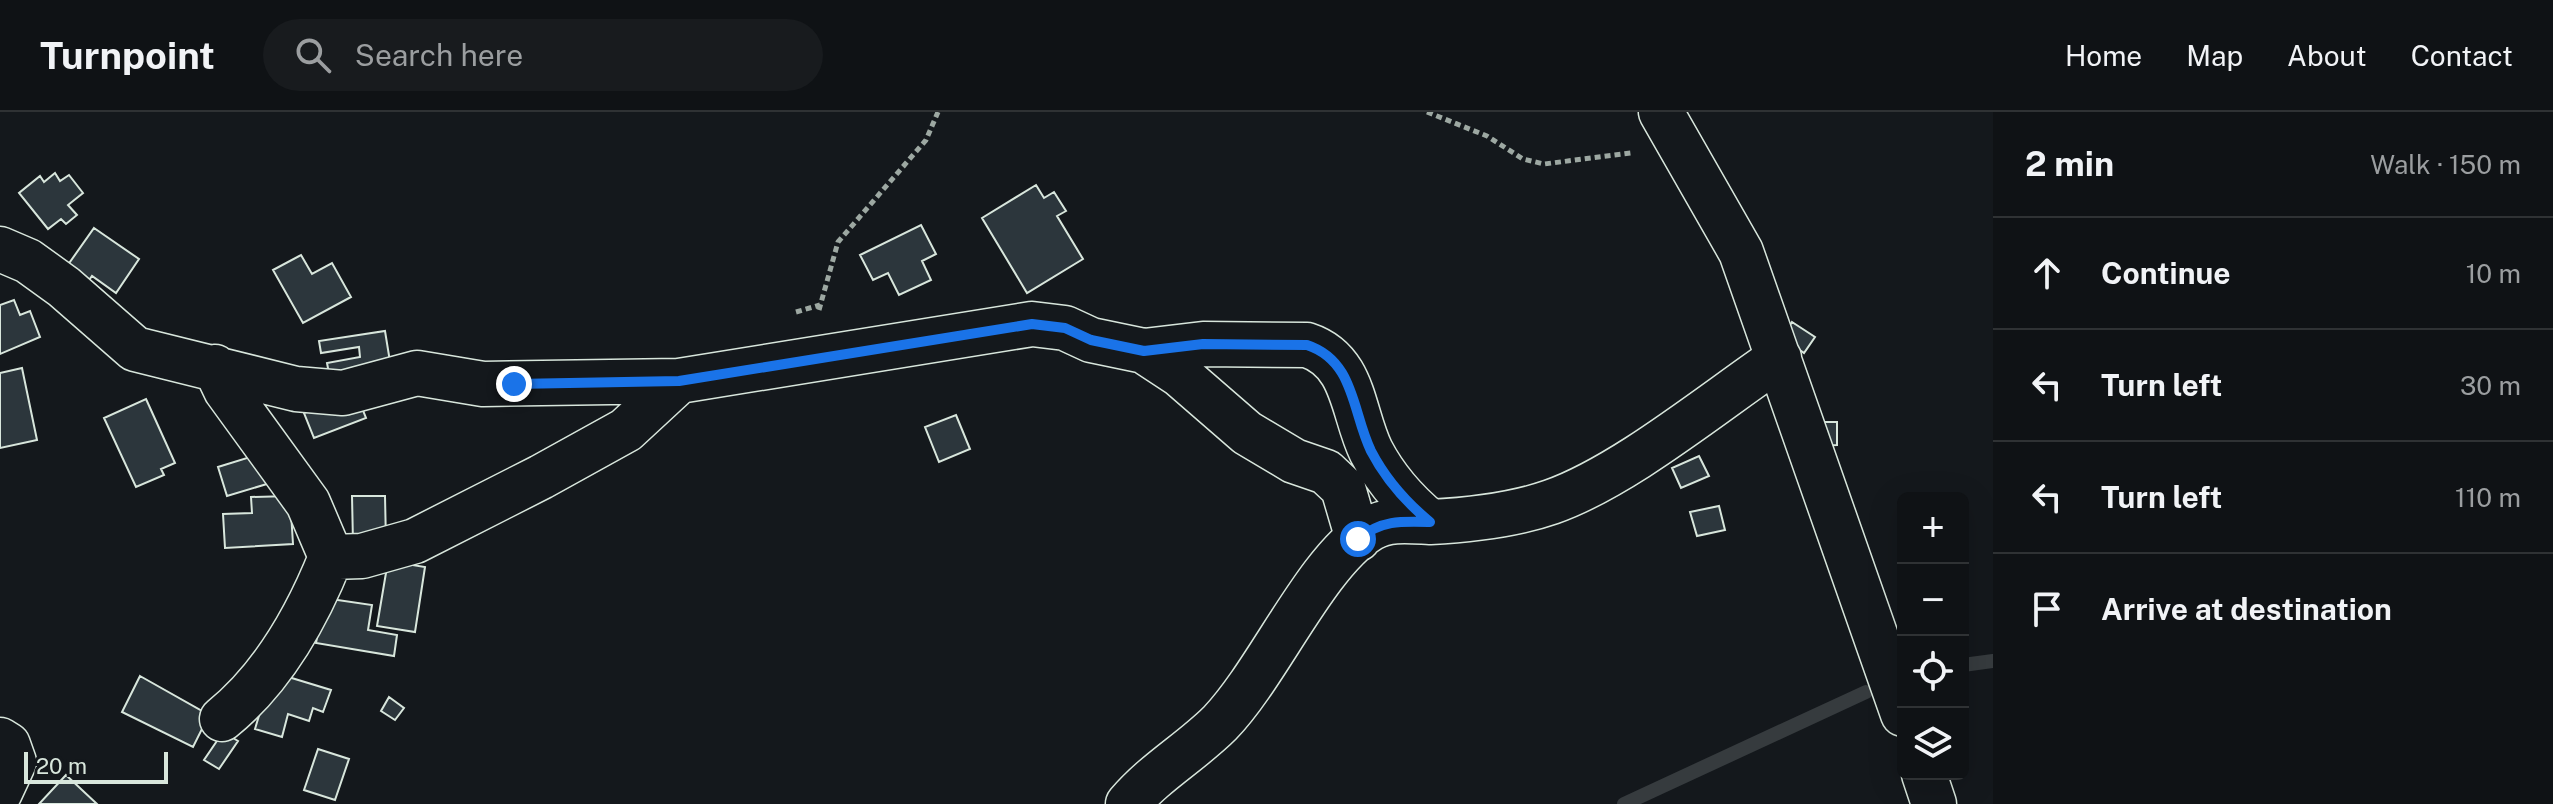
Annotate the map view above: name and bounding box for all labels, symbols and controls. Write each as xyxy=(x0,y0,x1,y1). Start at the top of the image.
search box xyxy=(263,19,823,91)
text: Turnpoint xyxy=(40,33,215,78)
icon: search xyxy=(291,33,335,77)
text: Search here xyxy=(355,37,523,73)
text: Home xyxy=(2065,39,2142,72)
text: Map xyxy=(2186,39,2243,72)
text: About xyxy=(2287,39,2367,72)
text: Contact xyxy=(2411,39,2513,72)
text: 2 min xyxy=(2025,144,2114,184)
text: Walk · 150 m xyxy=(2370,149,2521,180)
icon: ahead xyxy=(2025,251,2069,295)
text: Continue xyxy=(2101,255,2231,291)
text: 10 m xyxy=(2466,258,2521,289)
icon: left xyxy=(2025,363,2069,407)
route end xyxy=(496,366,532,402)
text: Turn left xyxy=(2101,367,2222,403)
text: 30 m xyxy=(2460,370,2521,401)
icon: left xyxy=(2025,475,2069,519)
text: Turn left xyxy=(2101,479,2222,515)
text: 110 m xyxy=(2455,482,2521,513)
map controls xyxy=(1897,492,1969,780)
button: + xyxy=(1897,492,1969,564)
route start xyxy=(1340,521,1376,557)
button: − xyxy=(1897,564,1969,636)
icon: arrive xyxy=(2025,587,2069,631)
text: Arrive at destination xyxy=(2101,591,2392,627)
button: locate xyxy=(1897,636,1969,708)
button: layers xyxy=(1897,708,1969,780)
scale bar xyxy=(24,748,168,784)
text: 20 m xyxy=(36,753,87,779)

